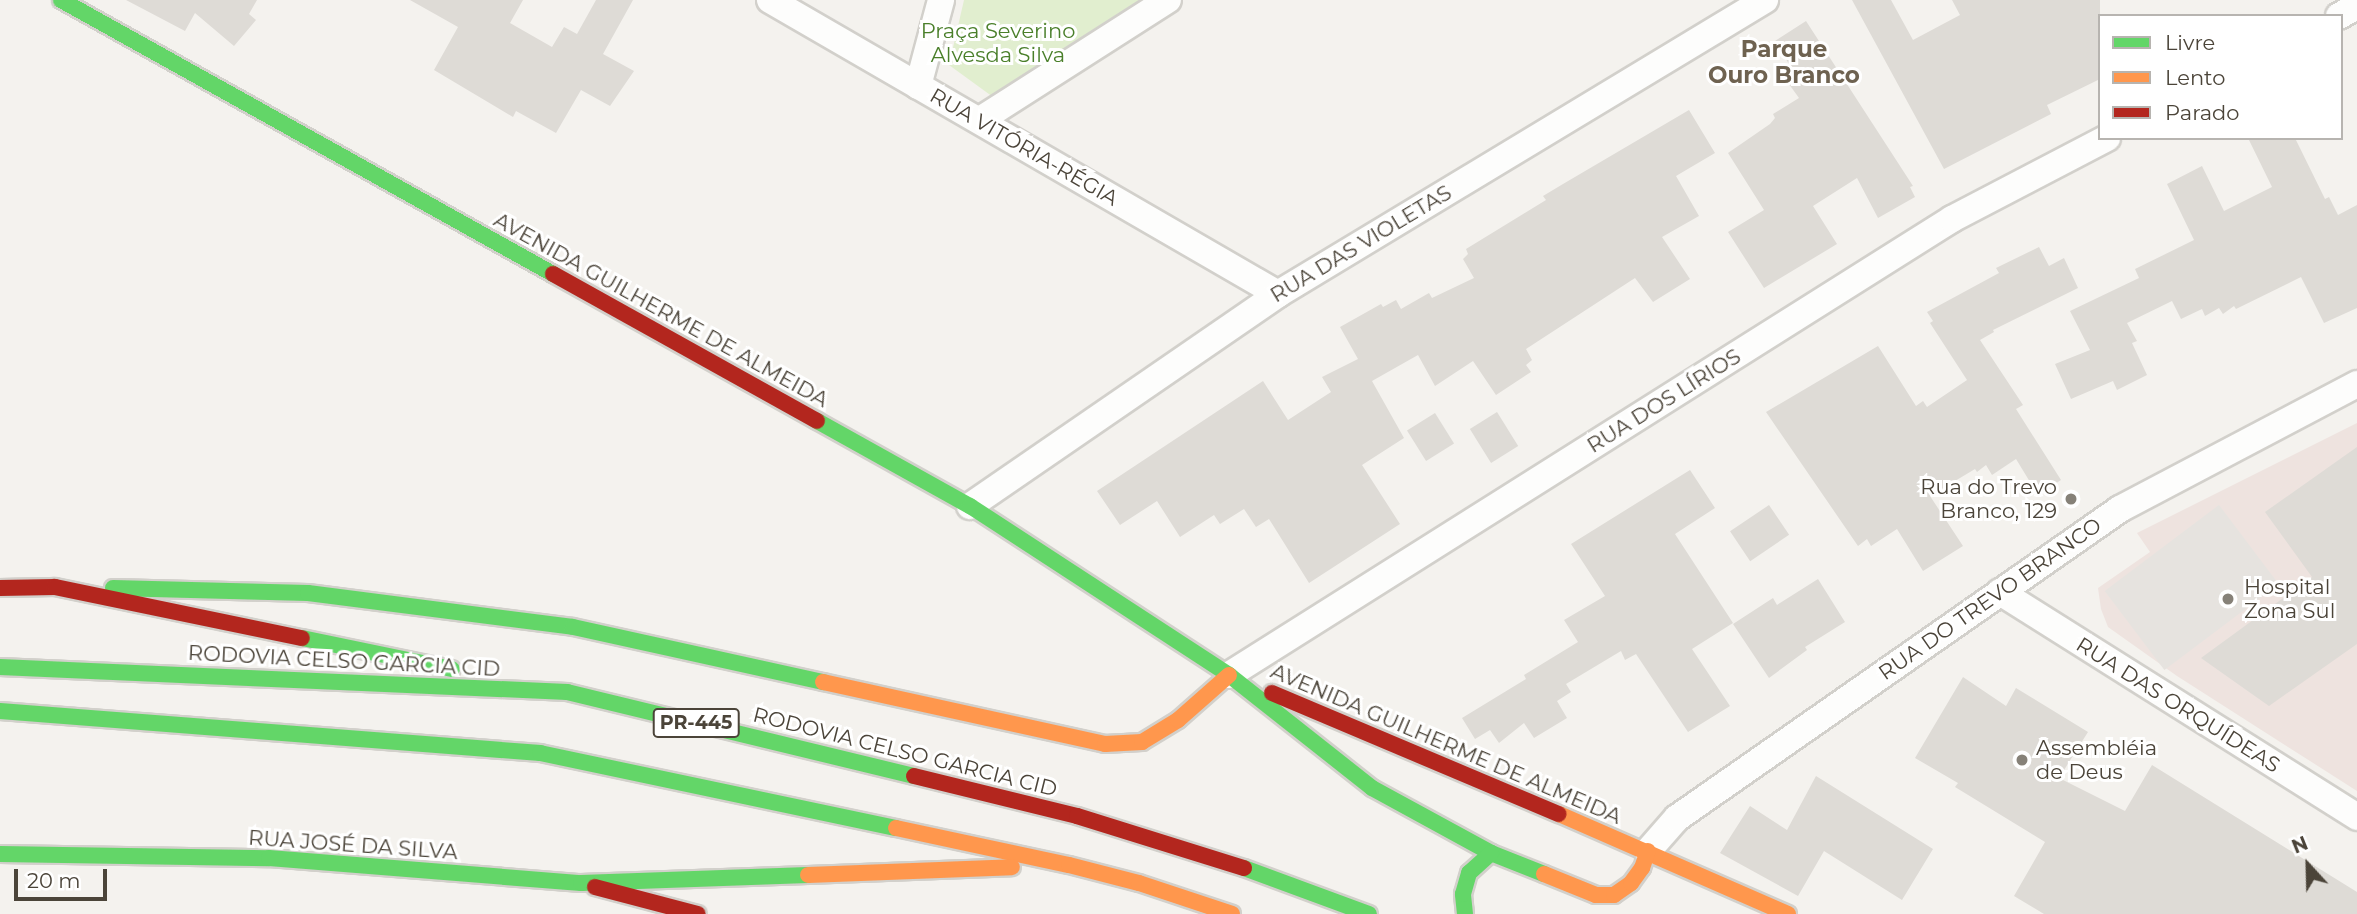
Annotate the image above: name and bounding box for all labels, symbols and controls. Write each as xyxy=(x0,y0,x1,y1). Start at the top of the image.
legend xyxy=(2098,14,2343,140)
park label: Praça Severino Alvesda Silva xyxy=(921,18,1075,68)
text: Livre xyxy=(2165,30,2215,55)
district label: Parque Ouro Branco xyxy=(1708,35,1860,89)
text: Lento xyxy=(2165,65,2225,90)
street label: RUA VITÓRIA-RÉGIA xyxy=(925,83,1123,211)
text: Parado xyxy=(2165,100,2240,125)
street label: RUA DAS VIOLETAS xyxy=(1266,180,1456,308)
street label: AVENIDA GUILHERME DE ALMEIDA xyxy=(489,207,833,413)
street label: RUA DOS LÍRIOS xyxy=(1583,344,1745,458)
place label: Rua do Trevo Branco, 129 xyxy=(1920,474,2057,524)
marker: Rua do Trevo Branco, 129 xyxy=(2063,491,2079,507)
street label: RUA DO TREVO BRANCO xyxy=(1874,512,2106,686)
place label: Hospital Zona Sul xyxy=(2244,574,2335,624)
marker: Hospital Zona Sul xyxy=(2218,589,2238,609)
street label: RUA DAS ORQUÍDEAS xyxy=(2071,632,2285,778)
street label: RODOVIA CELSO GARCIA CID xyxy=(187,640,501,682)
street label: AVENIDA GUILHERME DE ALMEIDA xyxy=(1267,659,1625,829)
street label: RODOVIA CELSO GARCIA CID xyxy=(750,702,1060,802)
road number: PR-445 xyxy=(652,708,740,738)
place label: Assembléia de Deus xyxy=(2036,735,2157,785)
marker: Assembléia de Deus xyxy=(2014,752,2030,768)
street label: RUA JOSÉ DA SILVA xyxy=(247,825,459,865)
north arrow xyxy=(2273,830,2343,900)
text: N xyxy=(2289,832,2311,859)
scale bar xyxy=(18,855,110,899)
text: 20 m xyxy=(27,868,81,893)

